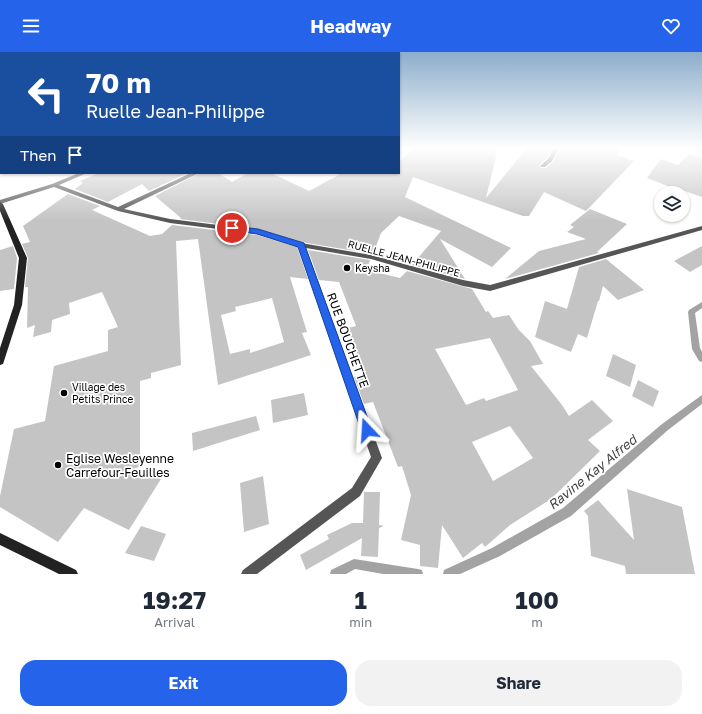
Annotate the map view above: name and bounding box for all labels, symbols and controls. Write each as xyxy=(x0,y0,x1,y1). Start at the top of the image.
icon: menu xyxy=(20,15,42,37)
text: Headway xyxy=(310,15,392,37)
icon: heart xyxy=(660,15,682,37)
text: 70 m xyxy=(86,66,151,99)
icon: left xyxy=(20,68,72,120)
text: Ruelle Jean-Philippe xyxy=(86,100,265,122)
icon: arrive xyxy=(64,144,86,166)
text: Then xyxy=(20,146,56,164)
map controls xyxy=(654,186,690,222)
button: layers xyxy=(654,186,690,222)
pin xyxy=(215,211,249,245)
icon: arrive xyxy=(221,217,243,239)
street label: RUELLE JEAN-PHILIPPE xyxy=(347,237,461,279)
place label: Keysha xyxy=(355,262,390,274)
marker: Keysha xyxy=(342,263,352,273)
street label: RUE BOUCHETTE xyxy=(324,290,372,390)
place label: Village des Petits Prince xyxy=(72,381,133,405)
marker: Village des Petits Prince xyxy=(59,388,69,398)
position arrow xyxy=(346,409,388,451)
water label: Ravine Kay Alfred xyxy=(544,430,641,513)
place label: Eglise Wesleyenne Carrefour-Feuilles xyxy=(66,451,174,480)
marker: Eglise Wesleyenne Carrefour-Feuilles xyxy=(53,460,63,470)
text: 19:27 xyxy=(143,585,206,614)
text: 1 xyxy=(355,585,367,614)
text: 100 xyxy=(515,585,559,614)
text: Arrival xyxy=(154,614,195,630)
text: min xyxy=(349,614,372,630)
text: m xyxy=(531,614,543,630)
button: Exit xyxy=(20,660,347,706)
button: Share xyxy=(355,660,682,706)

